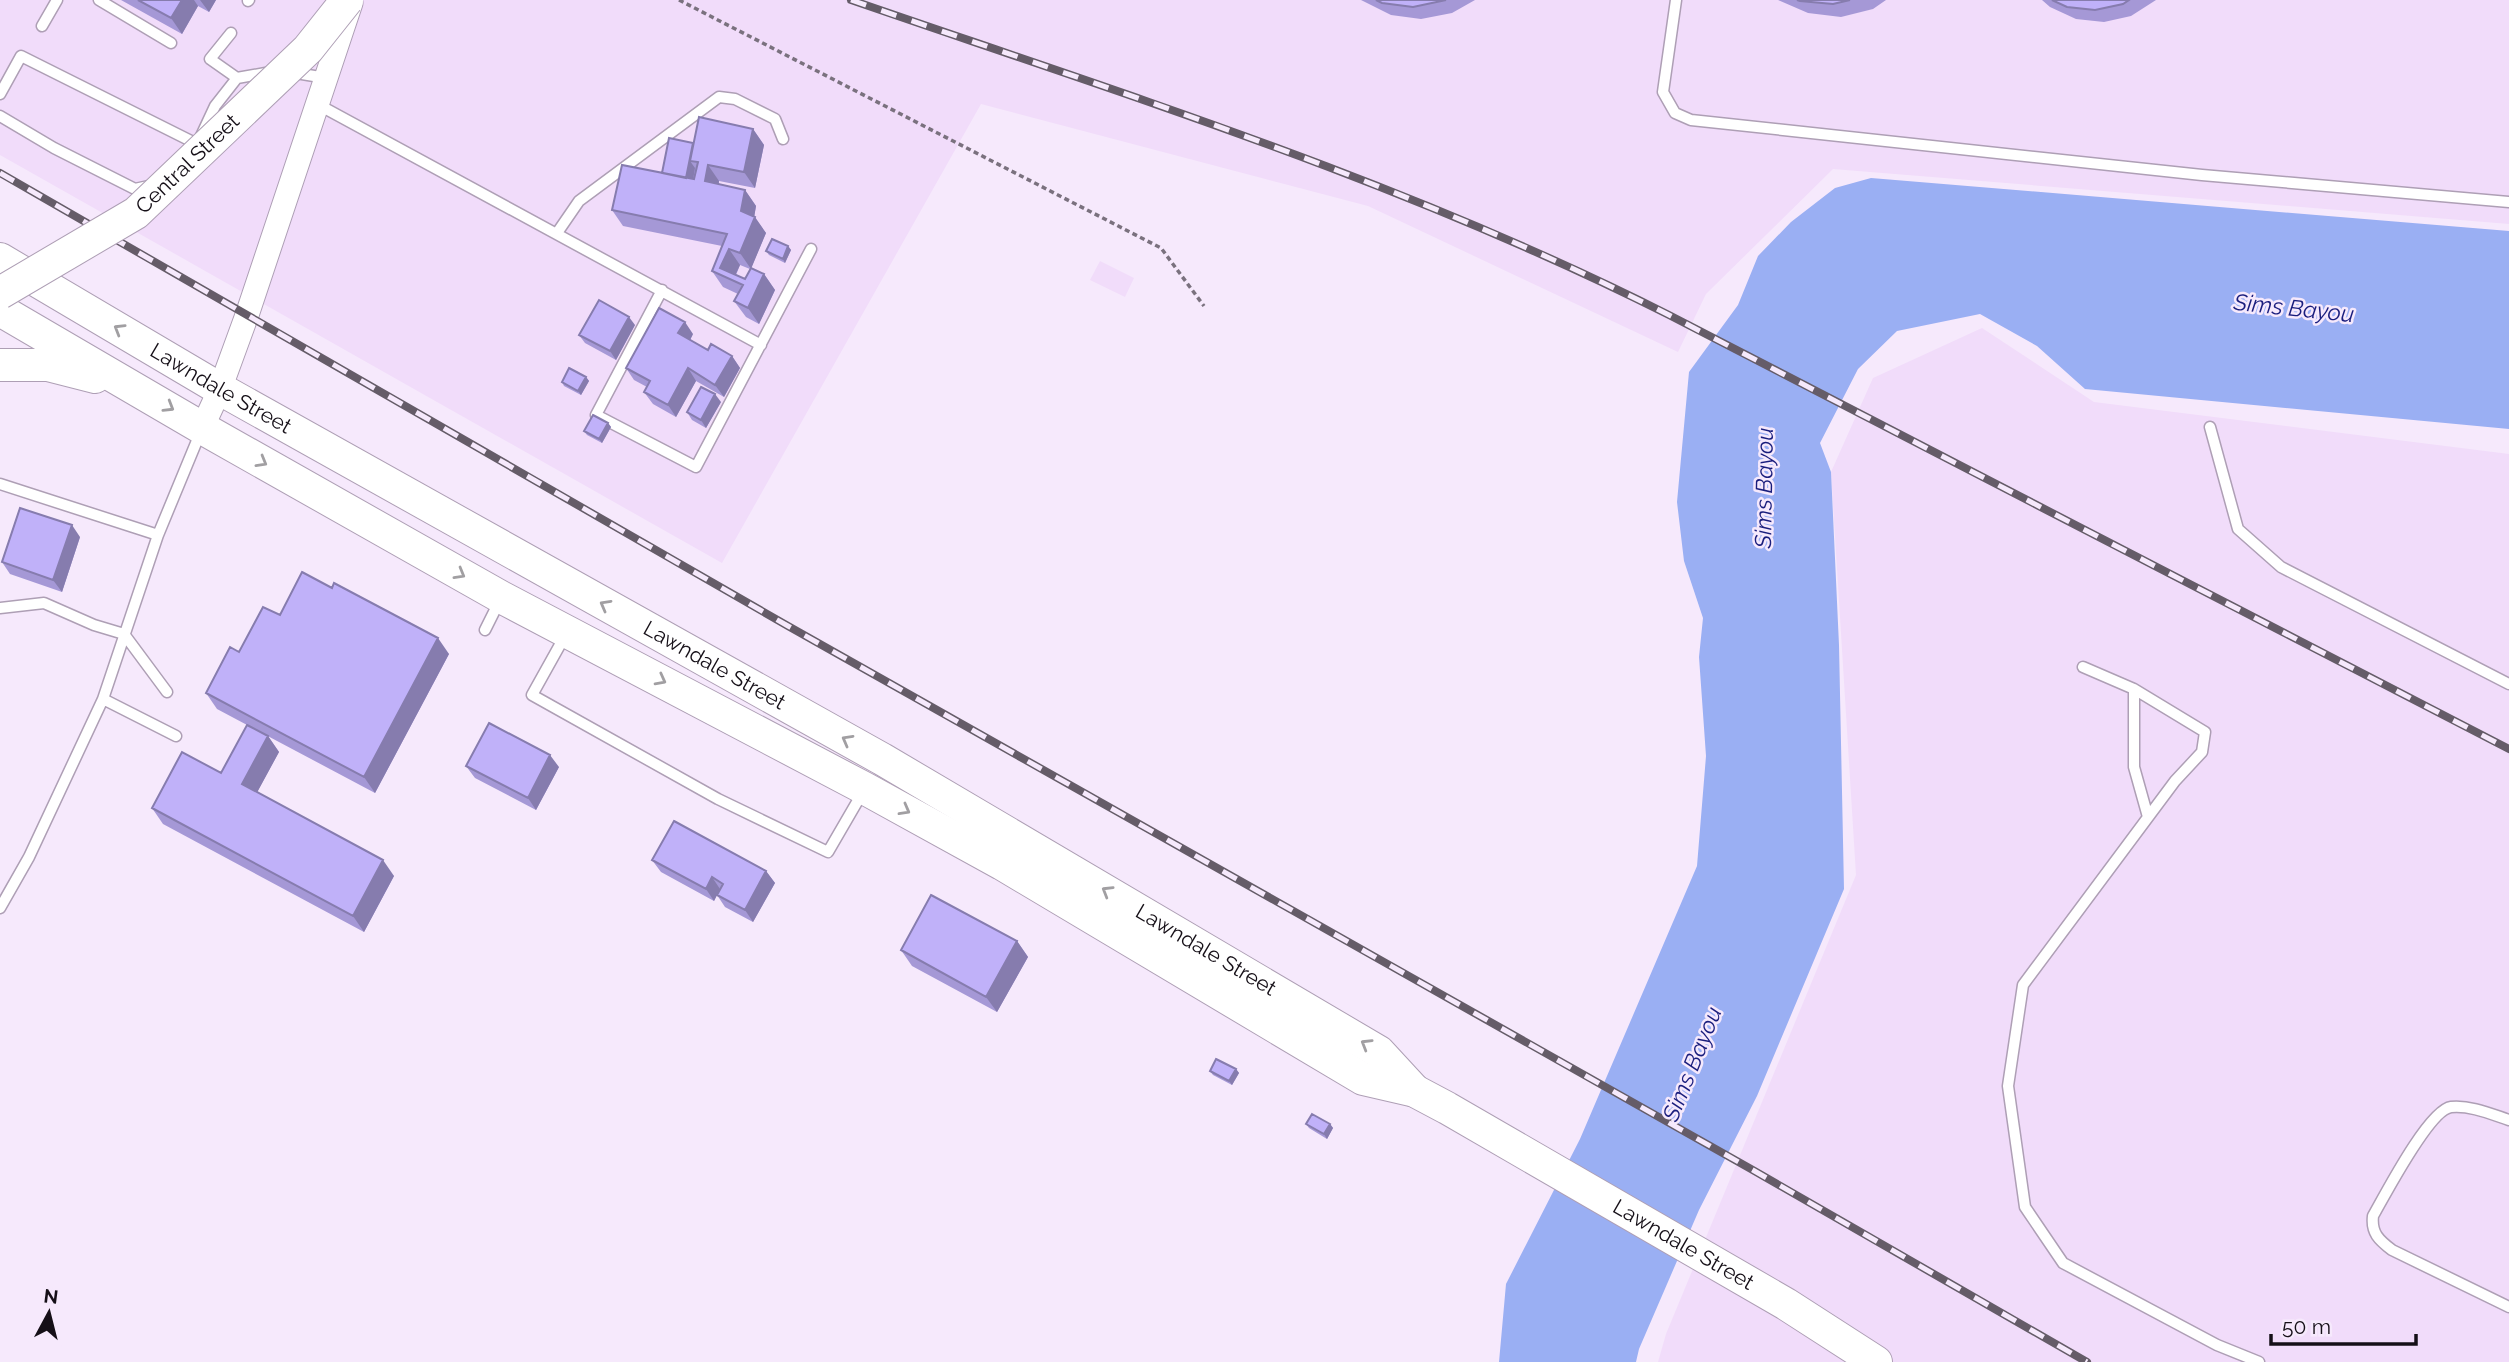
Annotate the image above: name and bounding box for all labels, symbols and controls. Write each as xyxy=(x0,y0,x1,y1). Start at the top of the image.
street label: Central Street xyxy=(130,108,244,219)
water label: Sims Bayou xyxy=(2232,288,2356,327)
one-way arrow xyxy=(114,325,127,338)
street label: Lawndale Street xyxy=(146,338,296,438)
one-way arrow xyxy=(161,399,174,412)
water label: Sims Bayou xyxy=(1749,427,1778,550)
one-way arrow xyxy=(254,454,267,467)
one-way arrow xyxy=(452,566,465,579)
one-way arrow xyxy=(600,600,613,613)
street label: Lawndale Street xyxy=(639,615,790,715)
one-way arrow xyxy=(653,672,666,686)
one-way arrow xyxy=(842,735,854,748)
one-way arrow xyxy=(897,802,910,816)
one-way arrow xyxy=(1102,886,1115,899)
street label: Lawndale Street xyxy=(1131,898,1281,1001)
water label: Sims Bayou xyxy=(1656,1003,1727,1126)
one-way arrow xyxy=(1361,1040,1374,1053)
street label: Lawndale Street xyxy=(1609,1194,1759,1295)
north arrow xyxy=(14,1278,84,1348)
text: N xyxy=(43,1284,60,1308)
scale bar xyxy=(2271,1302,2416,1346)
text: 50 m xyxy=(2282,1314,2331,1339)

